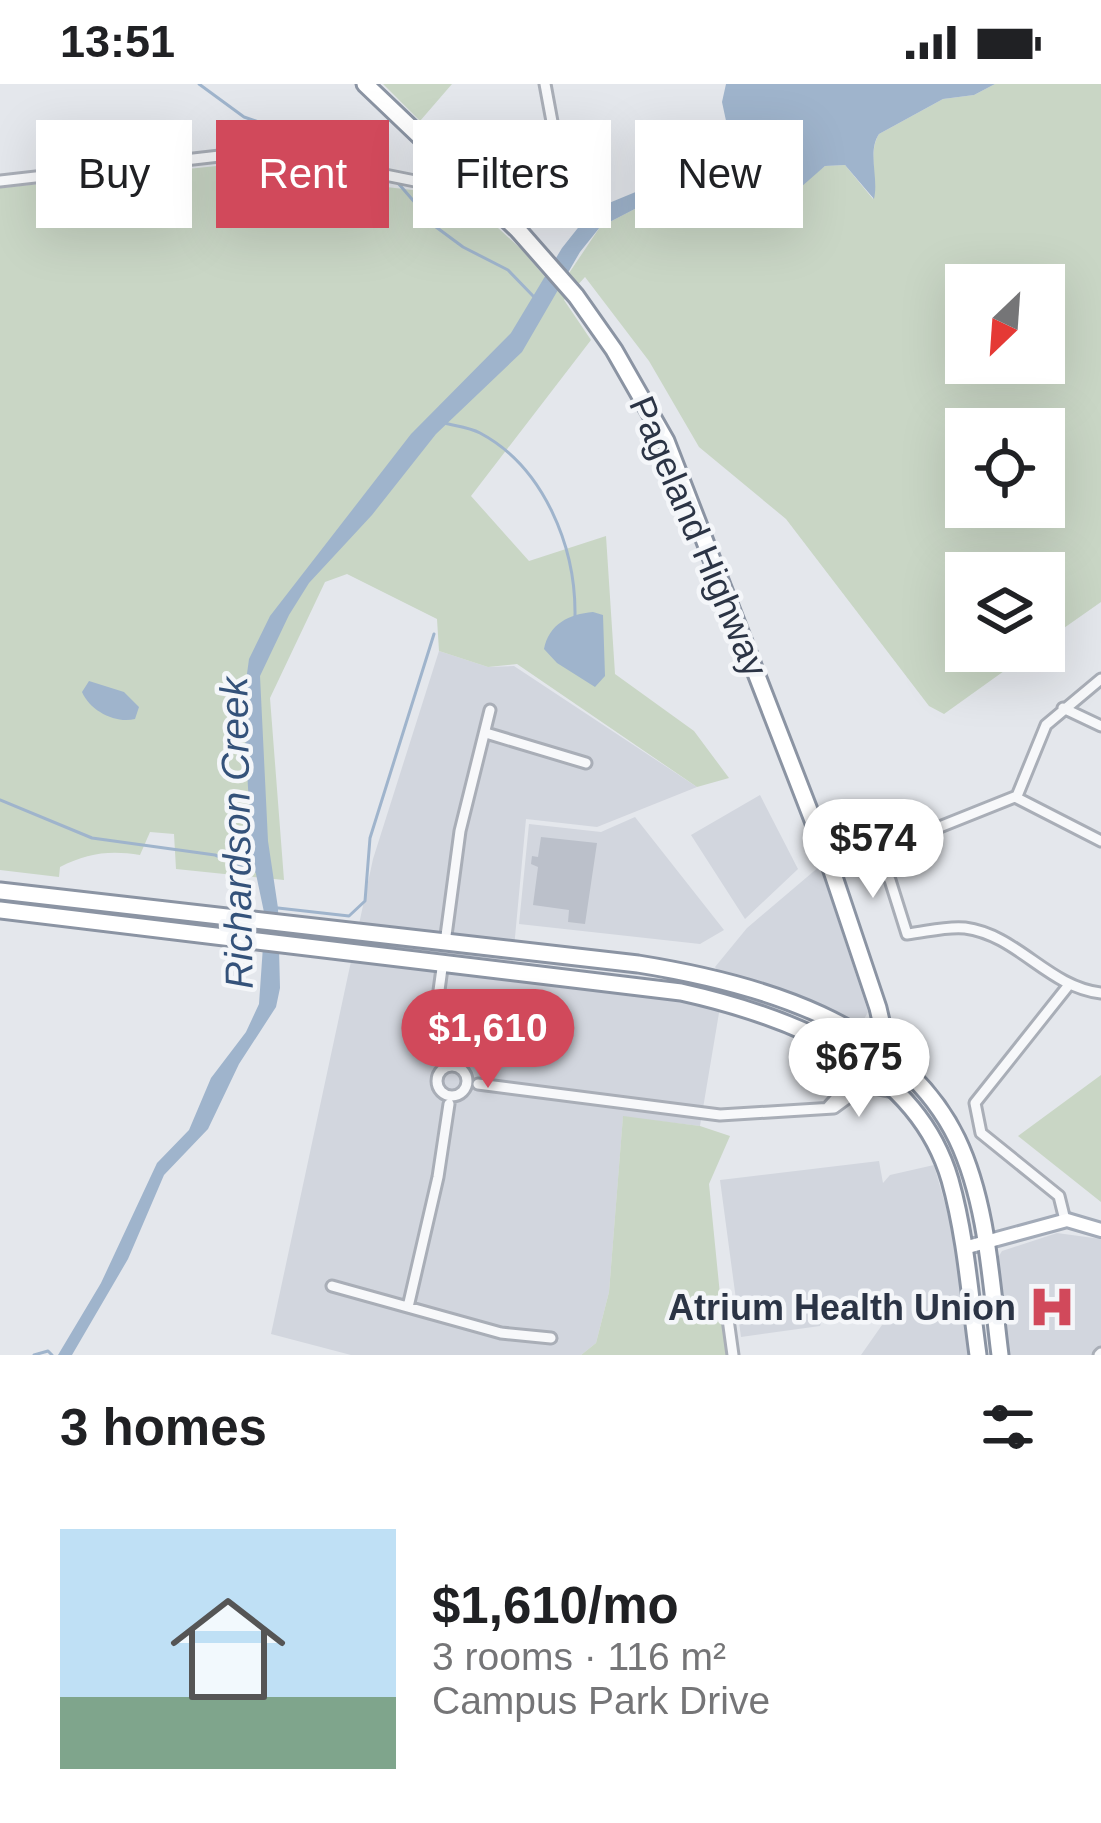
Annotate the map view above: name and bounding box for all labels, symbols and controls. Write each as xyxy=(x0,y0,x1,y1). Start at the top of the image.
text: 13:51 xyxy=(60,16,175,67)
chip: Buy xyxy=(36,120,192,228)
chip: Rent xyxy=(216,120,389,228)
chip: Filters xyxy=(413,120,611,228)
chip: New xyxy=(635,120,803,228)
north arrow xyxy=(945,264,1065,384)
map controls xyxy=(945,264,1065,672)
street label: Pageland Highway xyxy=(621,390,776,682)
button: locate xyxy=(945,408,1065,528)
button: layers xyxy=(945,552,1065,672)
water label: Richardson Creek xyxy=(212,674,261,989)
pin: $574 xyxy=(802,799,944,901)
text: $574 xyxy=(830,816,916,859)
pin: $1,610 xyxy=(390,989,586,1091)
text: $1,610 xyxy=(428,1006,548,1049)
pin: $675 xyxy=(788,1018,930,1120)
text: $675 xyxy=(816,1035,902,1078)
hospital icon: Atrium Health Union xyxy=(1027,1282,1077,1332)
place label: Atrium Health Union xyxy=(668,1287,1016,1328)
icon: filters xyxy=(975,1394,1041,1460)
text: 3 homes xyxy=(60,1399,267,1456)
icon: home xyxy=(156,1577,300,1721)
text: $1,610/mo xyxy=(432,1577,679,1634)
text: 3 rooms · 116 m² xyxy=(432,1635,726,1678)
text: Campus Park Drive xyxy=(432,1679,770,1722)

